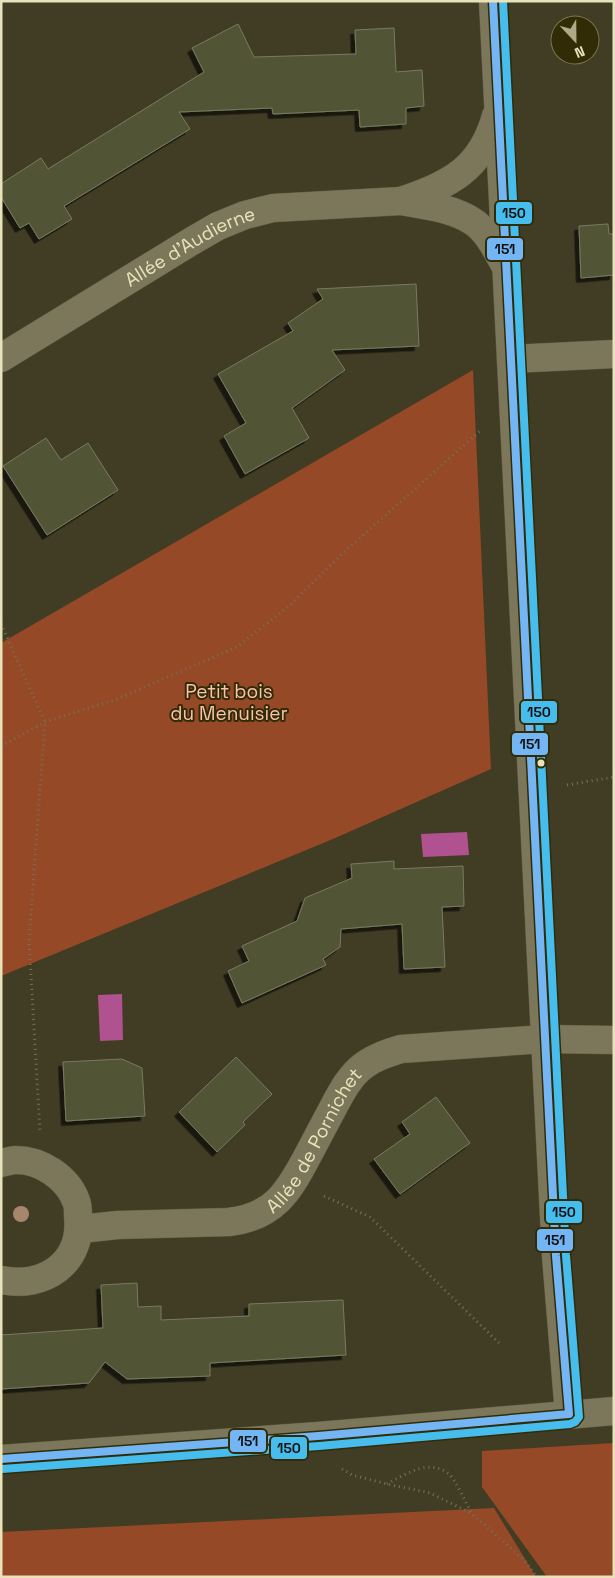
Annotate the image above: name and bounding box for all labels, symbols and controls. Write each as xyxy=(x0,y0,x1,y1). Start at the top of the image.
north arrow xyxy=(550,15,600,65)
text: N xyxy=(572,42,588,62)
street label: Allée d'Audierne xyxy=(120,201,258,292)
line badge: 150 xyxy=(495,201,533,225)
text: 150 xyxy=(502,204,526,222)
line badge: 151 xyxy=(486,237,524,261)
text: 151 xyxy=(495,240,515,258)
park label: Petit bois du Menuisier xyxy=(170,679,288,726)
line badge: 150 xyxy=(520,700,558,724)
text: 150 xyxy=(527,703,551,721)
line badge: 151 xyxy=(511,732,549,756)
text: 151 xyxy=(520,735,540,753)
unlabelled marker xyxy=(536,758,546,768)
street label: Allée de Pornichet xyxy=(261,1062,367,1219)
line badge: 150 xyxy=(545,1200,583,1224)
text: 150 xyxy=(552,1203,576,1221)
line badge: 151 xyxy=(536,1228,574,1252)
text: 151 xyxy=(545,1231,565,1249)
line badge: 151 xyxy=(229,1429,267,1453)
text: 151 xyxy=(238,1432,258,1450)
line badge: 150 xyxy=(270,1436,308,1460)
text: 150 xyxy=(277,1439,301,1457)

